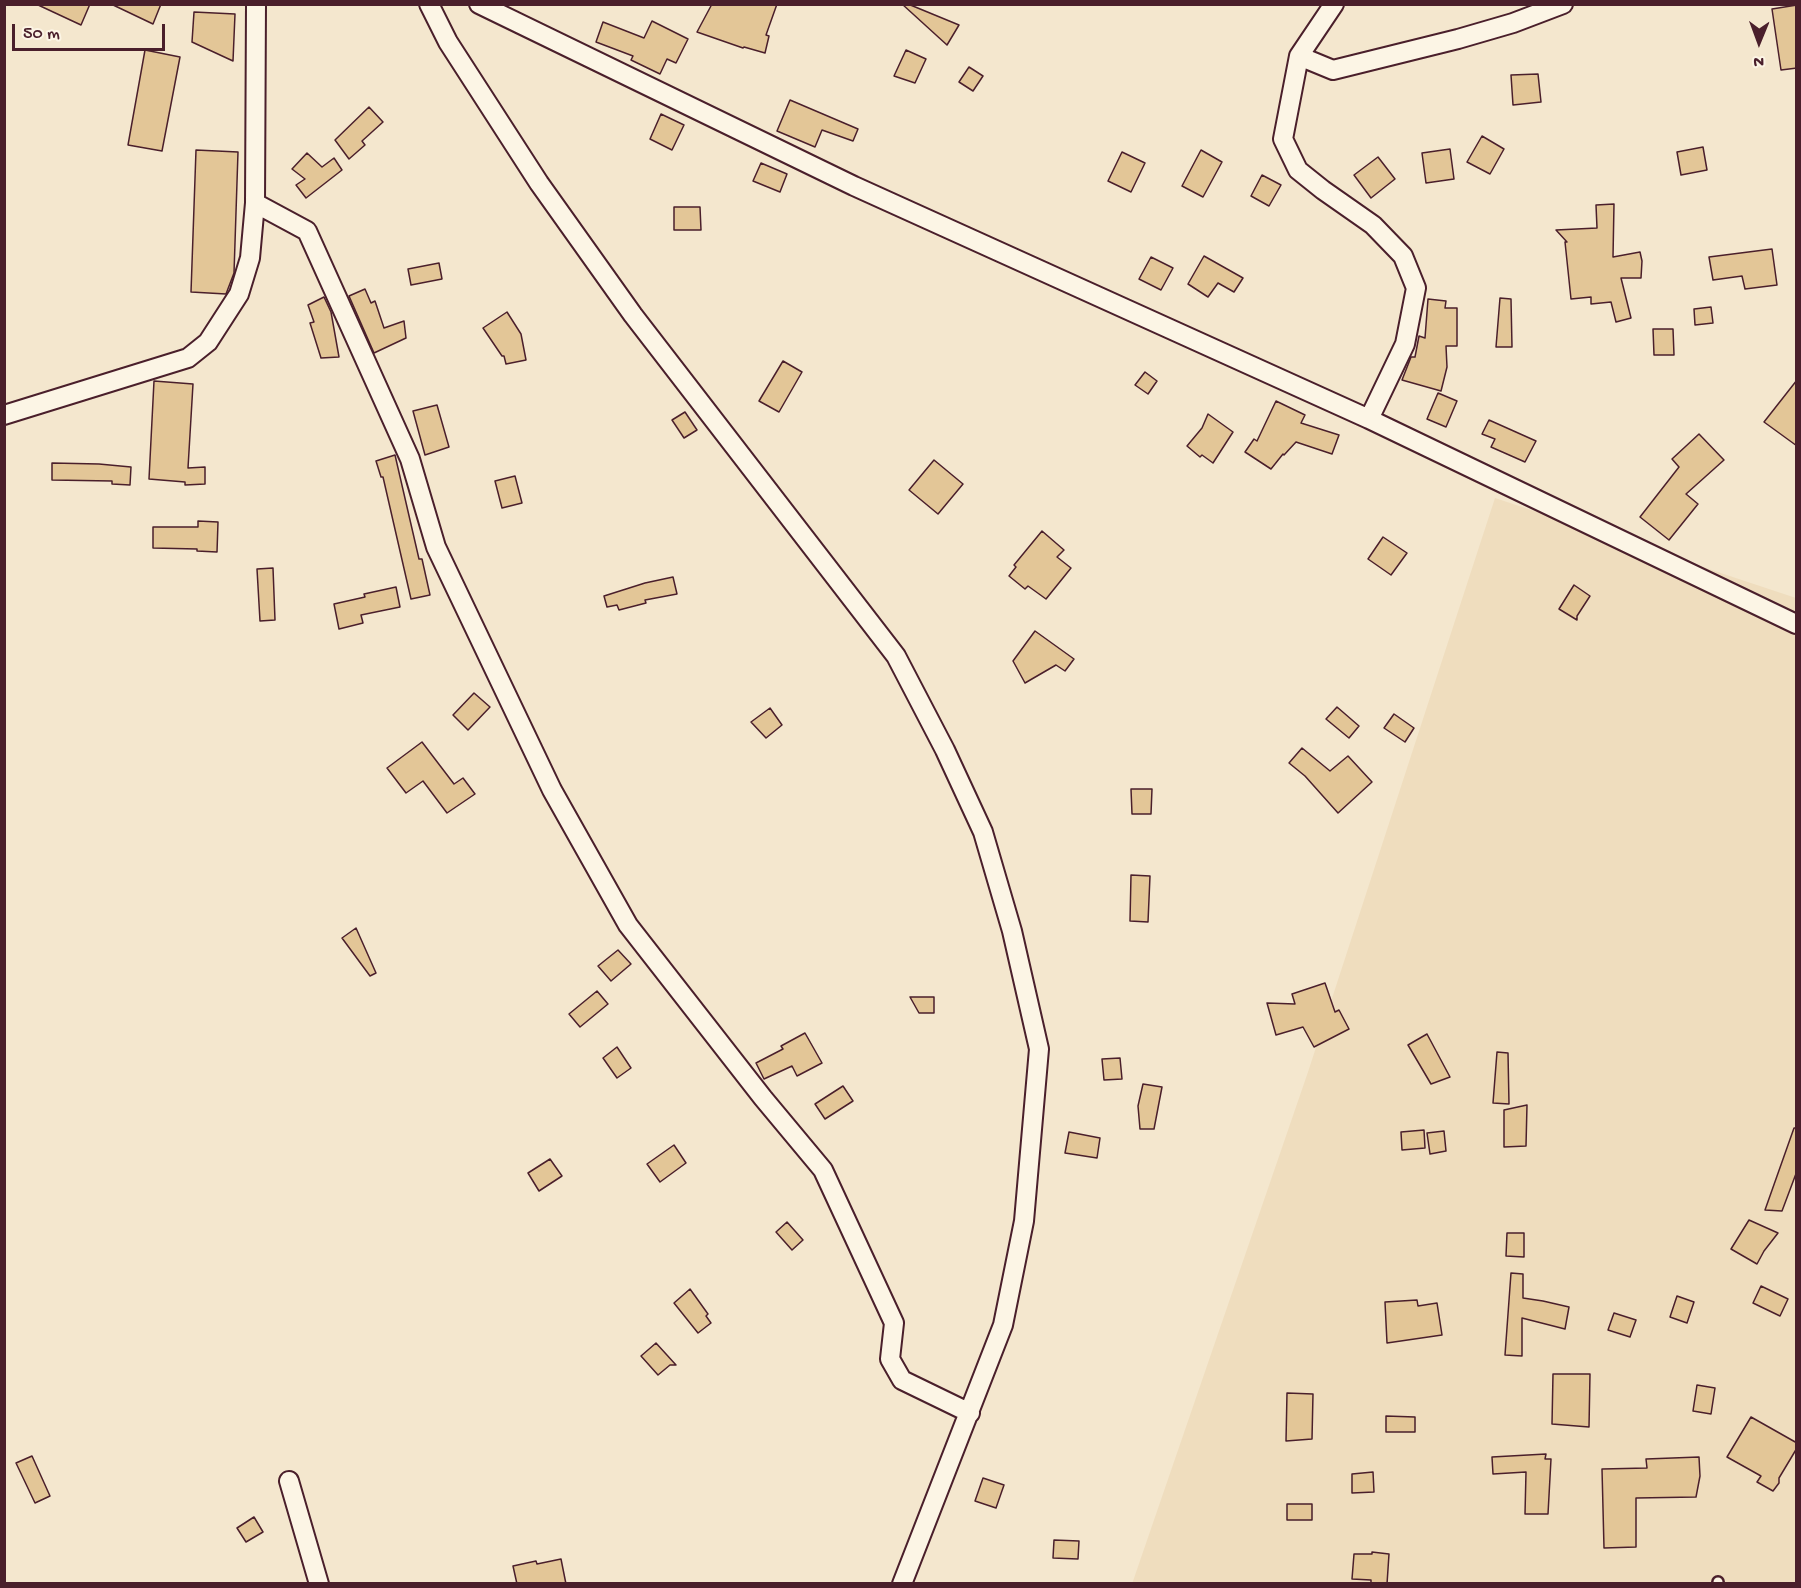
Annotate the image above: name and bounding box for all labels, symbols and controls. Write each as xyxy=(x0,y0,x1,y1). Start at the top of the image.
scale bar xyxy=(15,12,168,50)
north arrow xyxy=(1729,12,1789,72)
text: 50 m xyxy=(23,24,60,45)
text: N xyxy=(1753,51,1764,70)

